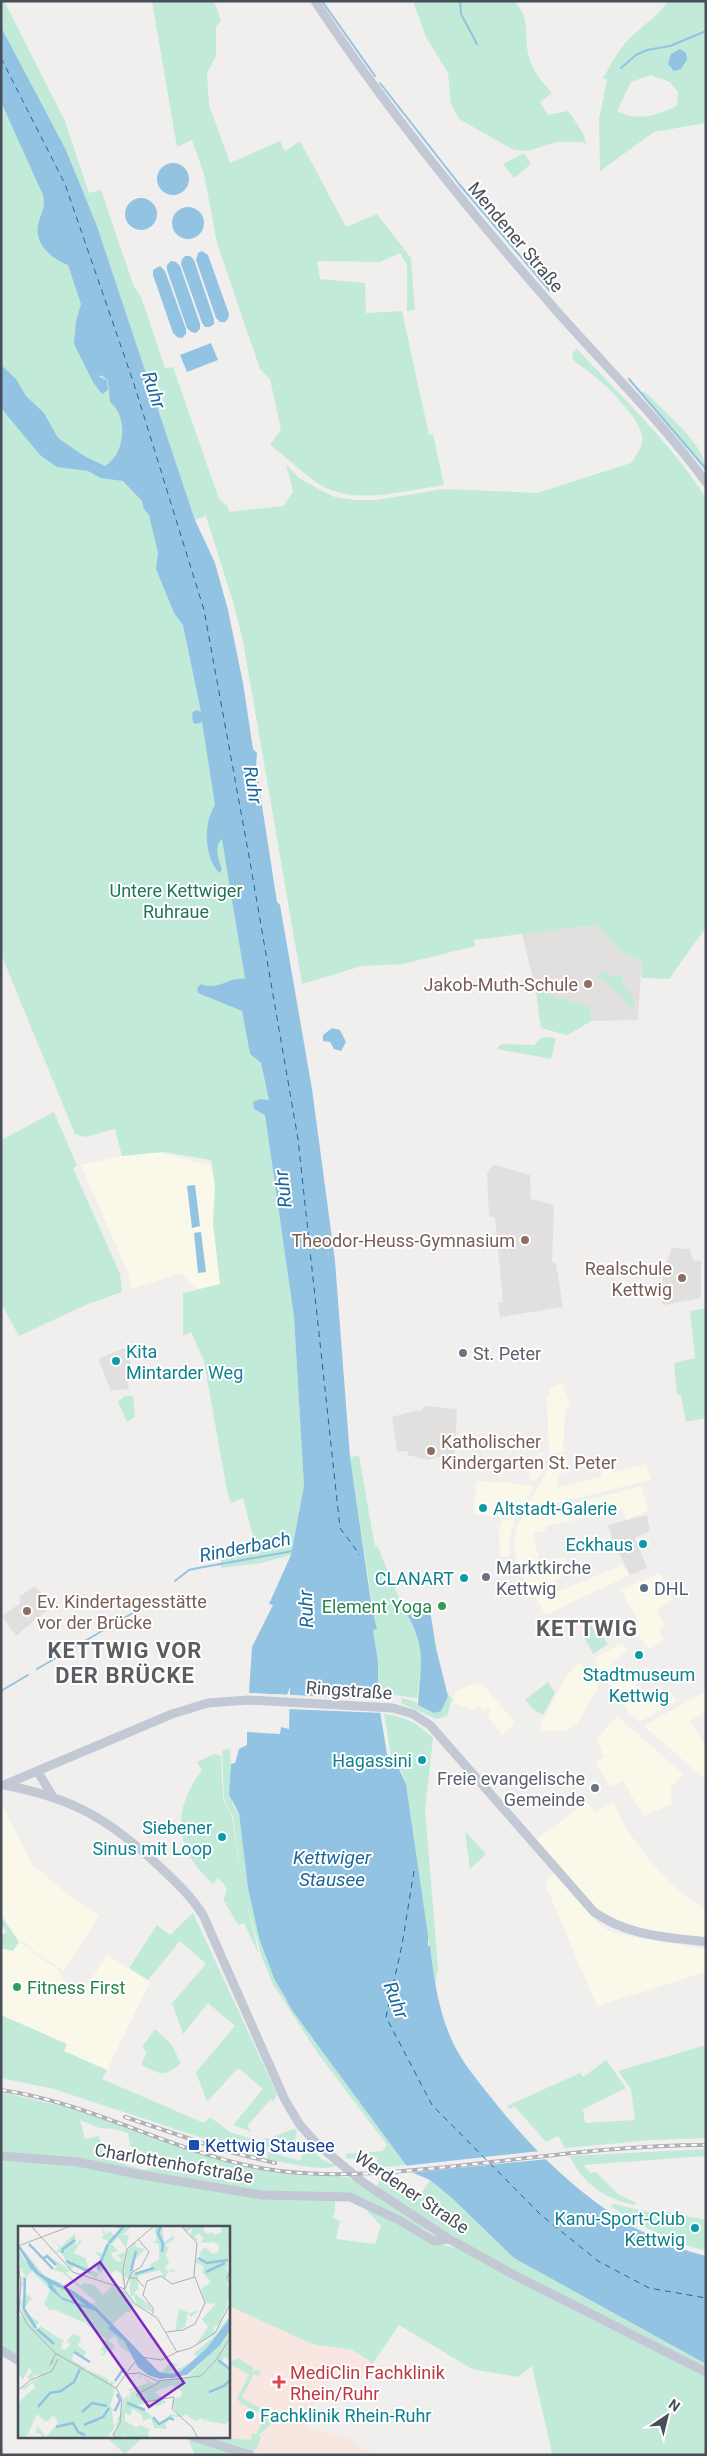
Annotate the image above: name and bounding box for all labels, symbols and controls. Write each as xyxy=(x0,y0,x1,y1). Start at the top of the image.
street label: Mendener Straße xyxy=(464,178,568,296)
water label: Ruhr xyxy=(137,368,171,412)
water label: Ruhr xyxy=(239,764,267,806)
park label: Untere Kettwiger Ruhraue xyxy=(109,880,243,922)
place label: Jakob-Muth-Schule xyxy=(424,974,578,995)
marker: Jakob-Muth-Schule xyxy=(582,978,594,990)
water label: Ruhr xyxy=(269,1168,297,1209)
place label: Theodor-Heuss-Gymnasium xyxy=(292,1230,515,1251)
marker: Theodor-Heuss-Gymnasium xyxy=(519,1234,531,1246)
place label: Realschule Kettwig xyxy=(585,1258,672,1300)
marker: Realschule Kettwig xyxy=(676,1272,688,1284)
place label: Kita Mintarder Weg xyxy=(126,1341,243,1383)
place label: St. Peter xyxy=(473,1343,541,1364)
marker: St. Peter xyxy=(457,1347,469,1359)
marker: Kita Mintarder Weg xyxy=(110,1355,122,1367)
place label: Katholischer Kindergarten St. Peter xyxy=(441,1431,617,1473)
marker: Katholischer Kindergarten St. Peter xyxy=(425,1445,437,1457)
place label: Altstadt-Galerie xyxy=(493,1498,617,1519)
marker: Altstadt-Galerie xyxy=(477,1502,489,1514)
water label: Rinderbach xyxy=(197,1527,293,1567)
place label: Eckhaus xyxy=(565,1534,633,1555)
marker: Eckhaus xyxy=(637,1538,649,1550)
place label: Marktkirche Kettwig xyxy=(496,1557,591,1599)
place label: CLANART xyxy=(375,1568,454,1589)
marker: Marktkirche Kettwig xyxy=(480,1571,492,1583)
marker: CLANART xyxy=(458,1572,470,1584)
place label: DHL xyxy=(654,1578,689,1599)
marker: DHL xyxy=(638,1582,650,1594)
water label: Ruhr xyxy=(294,1589,318,1628)
place label: Ev. Kindertagesstätte vor der Brücke xyxy=(37,1591,207,1633)
place label: Element Yoga xyxy=(322,1596,432,1617)
marker: Element Yoga xyxy=(436,1600,448,1612)
marker: Ev. Kindertagesstätte vor der Brücke xyxy=(21,1605,33,1617)
district label: KETTWIG xyxy=(536,1616,638,1641)
district label: KETTWIG VOR DER BRÜCKE xyxy=(48,1638,202,1688)
marker: Stadtmuseum Kettwig xyxy=(633,1649,645,1661)
place label: Stadtmuseum Kettwig xyxy=(583,1664,695,1706)
street label: Ringstraße xyxy=(305,1677,393,1703)
place label: Hagassini xyxy=(332,1750,412,1771)
marker: Hagassini xyxy=(416,1754,428,1766)
place label: Freie evangelische Gemeinde xyxy=(437,1768,585,1810)
marker: Freie evangelische Gemeinde xyxy=(589,1782,601,1794)
place label: Siebener Sinus mit Loop xyxy=(92,1817,212,1859)
marker: Siebener Sinus mit Loop xyxy=(216,1831,228,1843)
water label: Kettwiger Stausee xyxy=(293,1846,372,1891)
place label: Fitness First xyxy=(27,1977,125,1998)
water label: Ruhr xyxy=(378,1978,414,2023)
marker: Fitness First xyxy=(11,1981,23,1993)
place label: Kettwig Stausee xyxy=(205,2135,335,2156)
marker: Kettwig Stausee xyxy=(187,2138,201,2152)
street label: Charlottenhofstraße xyxy=(93,2139,255,2187)
street label: Werdener Straße xyxy=(351,2146,473,2238)
place label: Kanu-Sport-Club Kettwig xyxy=(554,2208,685,2250)
marker: Kanu-Sport-Club Kettwig xyxy=(689,2222,701,2234)
inset map xyxy=(18,2226,230,2438)
place label: MediClin Fachklinik Rhein/Ruhr xyxy=(290,2362,446,2404)
marker: MediClin Fachklinik Rhein/Ruhr xyxy=(272,2375,286,2389)
north arrow xyxy=(642,2391,692,2441)
text: N xyxy=(666,2396,683,2415)
place label: Fachklinik Rhein-Ruhr xyxy=(260,2405,431,2426)
marker: Fachklinik Rhein-Ruhr xyxy=(244,2409,256,2421)

